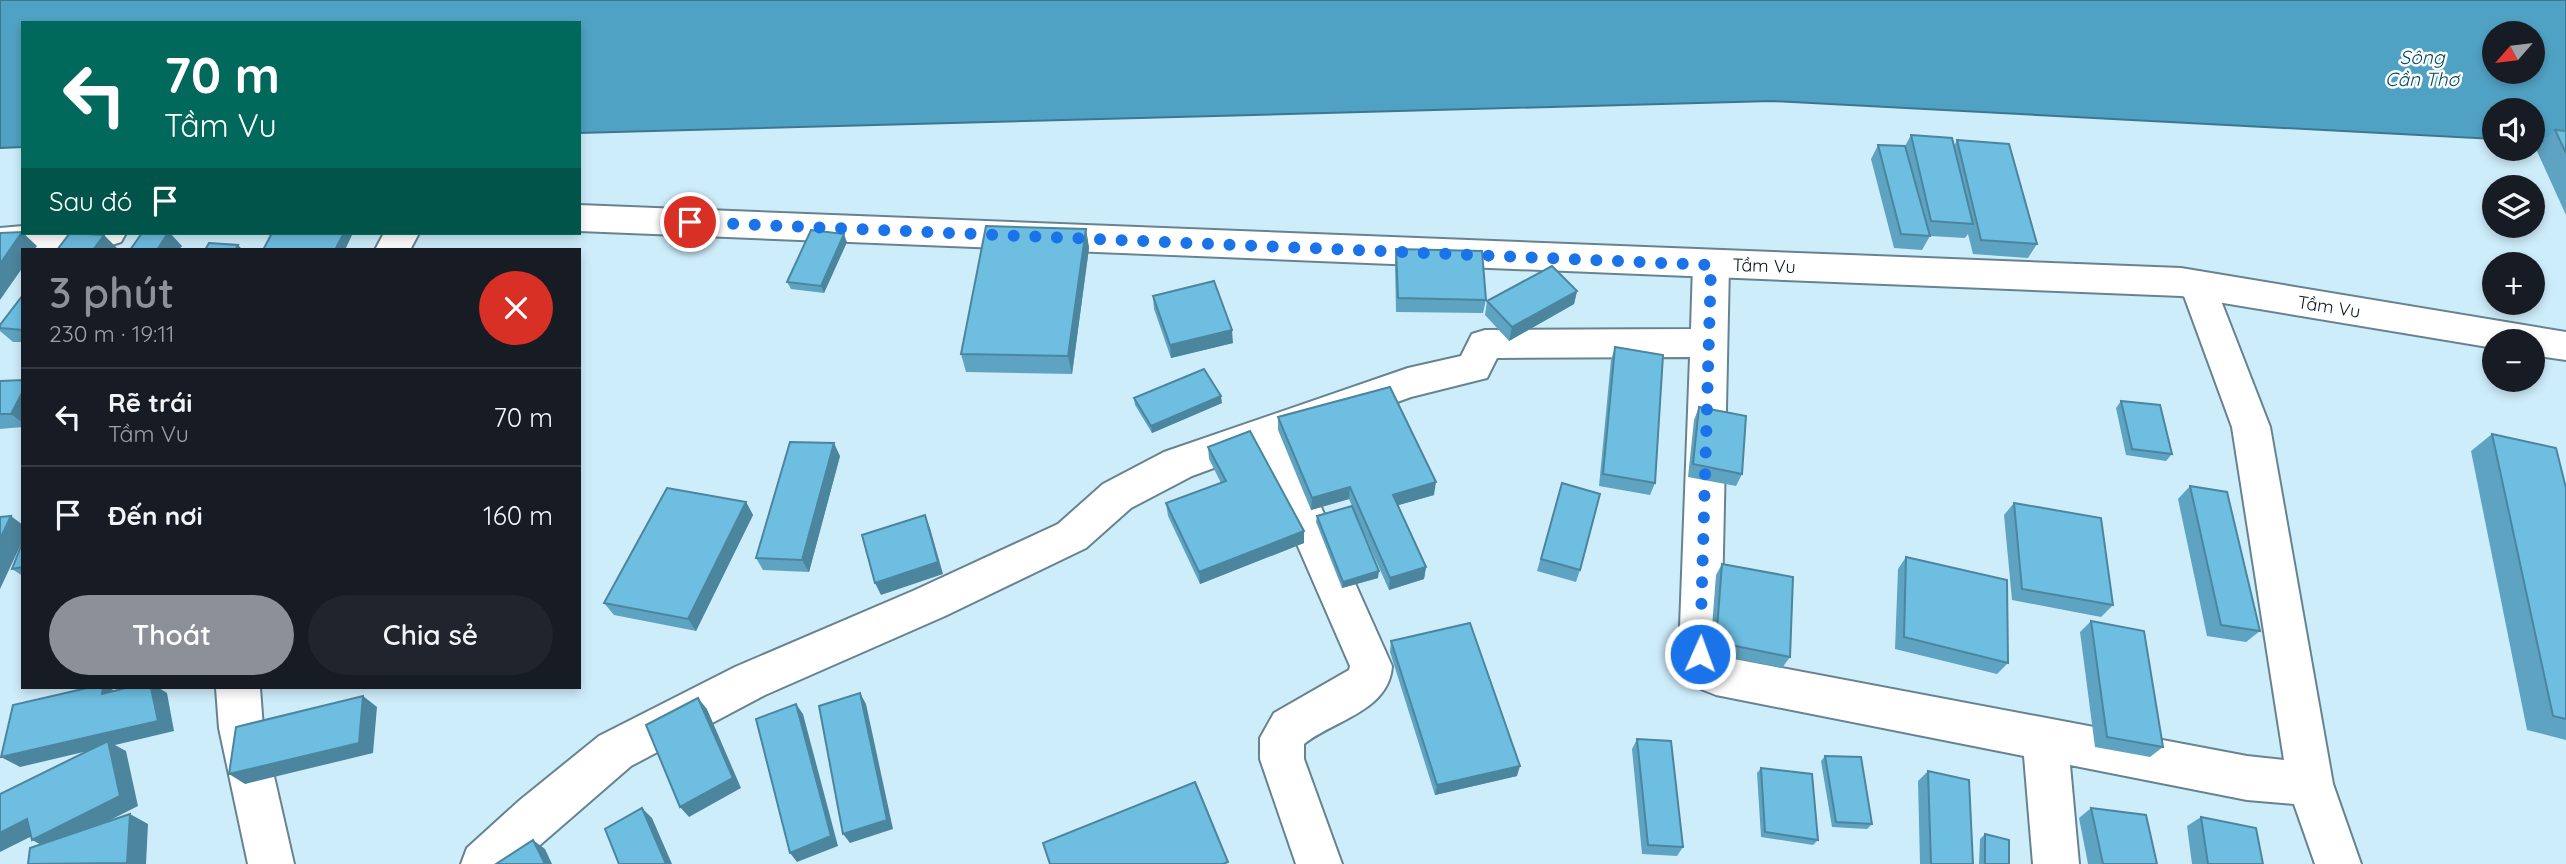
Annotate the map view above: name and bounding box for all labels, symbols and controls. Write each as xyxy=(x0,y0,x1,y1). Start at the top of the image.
north arrow xyxy=(2482,21,2544,84)
map controls xyxy=(2482,21,2545,392)
text: 70 m xyxy=(164,44,280,105)
water label: Sông Cần Thơ xyxy=(2385,45,2461,91)
icon: left xyxy=(49,49,140,140)
button: sound xyxy=(2482,98,2545,161)
text: Tầm Vu xyxy=(164,105,277,145)
button: layers xyxy=(2482,175,2545,238)
icon: arrive xyxy=(146,182,184,220)
text: Sau đó xyxy=(49,185,132,218)
pin xyxy=(660,192,720,252)
icon: arrive xyxy=(671,203,709,241)
button: + xyxy=(2482,252,2545,315)
street label: Tầm Vu xyxy=(1732,253,1796,278)
text: 3 phút xyxy=(49,266,174,319)
button: close xyxy=(479,271,553,345)
street label: Tầm Vu xyxy=(2296,290,2362,323)
text: 230 m · 19:11 xyxy=(49,319,174,348)
button: − xyxy=(2482,329,2545,392)
text: Rẽ trái xyxy=(108,386,192,419)
icon: left xyxy=(49,398,87,436)
text: 70 m xyxy=(493,401,553,434)
text: Tầm Vu xyxy=(108,419,189,448)
icon: arrive xyxy=(49,496,87,534)
text: Đến nơi xyxy=(108,499,203,532)
text: 160 m xyxy=(483,499,553,532)
button: Thoát xyxy=(49,595,294,675)
button: Chia sẻ xyxy=(308,595,553,675)
position arrow xyxy=(1663,617,1737,691)

